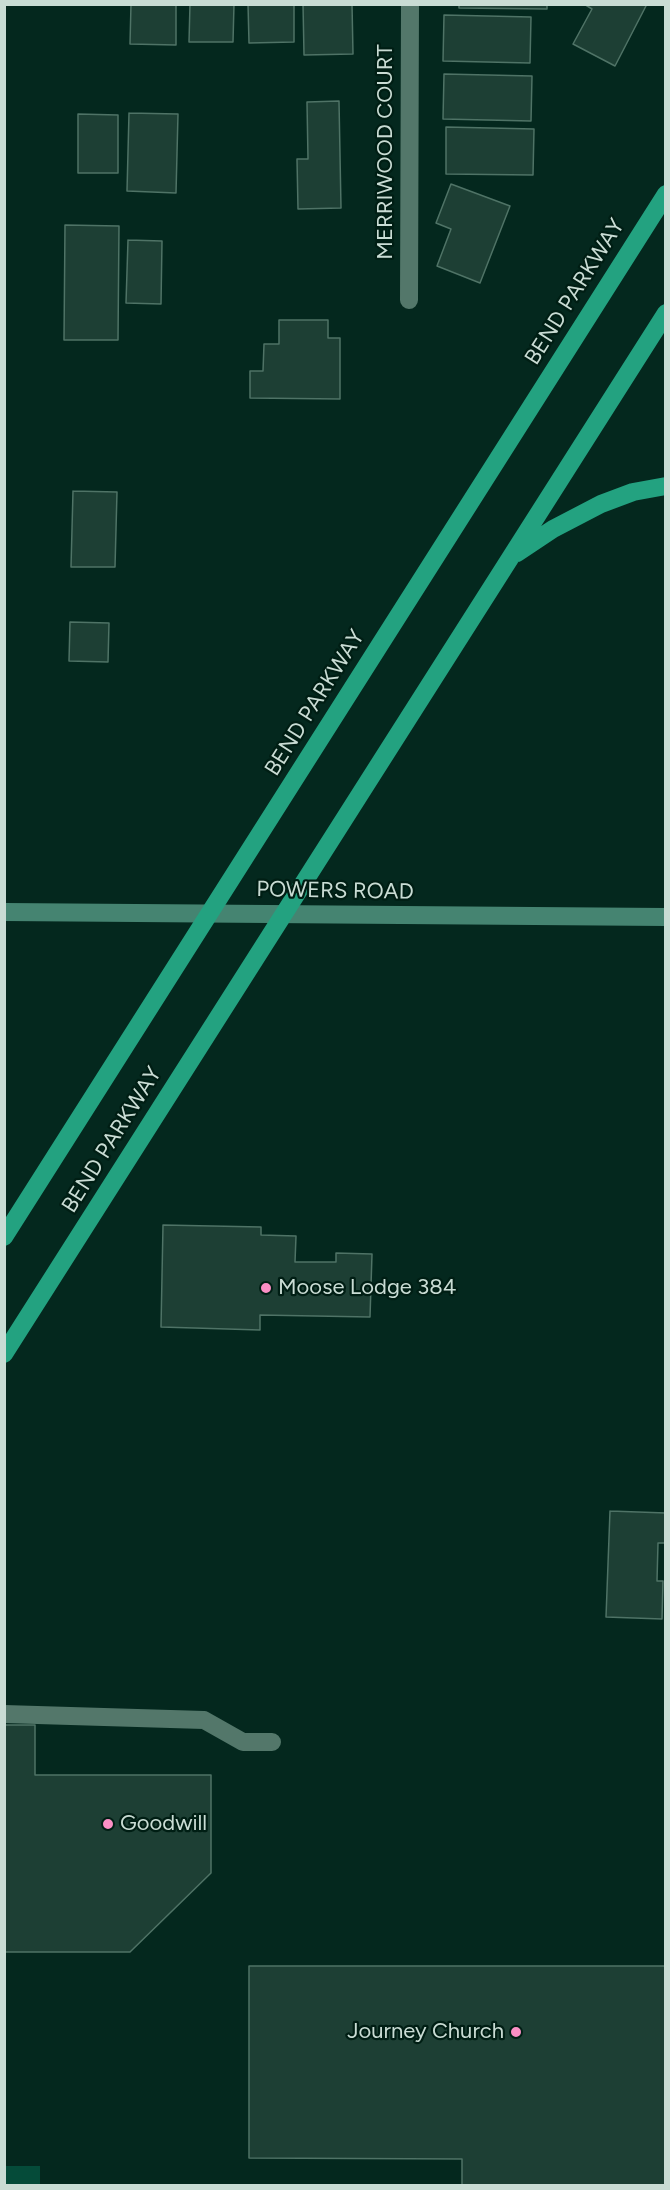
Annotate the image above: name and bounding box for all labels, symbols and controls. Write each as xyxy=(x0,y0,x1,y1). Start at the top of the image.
street label: MERRIWOOD COURT xyxy=(373,44,399,260)
street label: BEND PARKWAY xyxy=(519,214,631,370)
street label: BEND PARKWAY xyxy=(259,625,371,781)
street label: POWERS ROAD xyxy=(256,876,414,906)
street label: BEND PARKWAY xyxy=(56,1062,168,1218)
place label: Moose Lodge 384 xyxy=(278,1275,456,1301)
marker: Moose Lodge 384 xyxy=(259,1281,273,1295)
place label: Goodwill xyxy=(120,1811,207,1837)
marker: Goodwill xyxy=(101,1817,115,1831)
place label: Journey Church xyxy=(347,2019,504,2045)
marker: Journey Church xyxy=(509,2025,523,2039)

